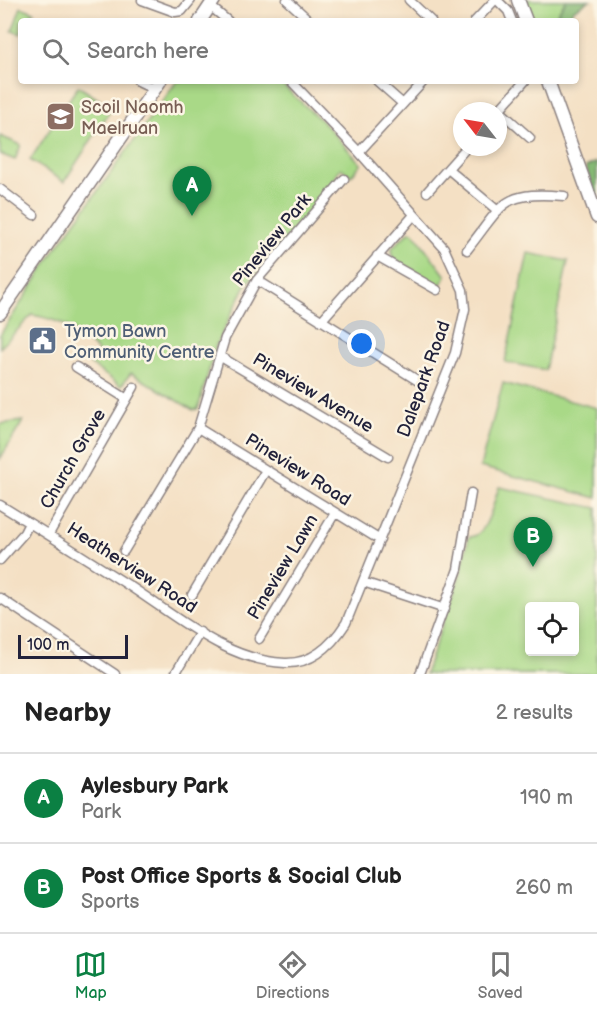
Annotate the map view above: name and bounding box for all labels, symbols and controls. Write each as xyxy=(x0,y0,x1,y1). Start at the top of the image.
search box xyxy=(18,18,579,84)
icon: search xyxy=(39,35,72,68)
text: Search here xyxy=(87,38,209,65)
place label: Scoil Naomh Maelruan xyxy=(81,97,184,139)
school or university icon: Scoil Naomh Maelruan xyxy=(44,101,76,133)
north arrow xyxy=(453,102,507,156)
pin: A xyxy=(172,166,212,216)
street label: Pineview Park xyxy=(228,189,316,290)
street label: Dalepark Road xyxy=(393,318,455,440)
place label: Tymon Bawn Community Centre xyxy=(64,321,215,363)
public building icon: Tymon Bawn Community Centre xyxy=(27,325,59,357)
your location xyxy=(347,329,376,358)
street label: Pineview Avenue xyxy=(249,349,377,437)
street label: Church Grove xyxy=(36,405,110,513)
street label: Pineview Road xyxy=(241,429,355,511)
street label: Pineview Lawn xyxy=(243,511,323,623)
street label: Heatherview Road xyxy=(63,518,201,618)
pin: B xyxy=(514,518,552,567)
map controls xyxy=(525,602,579,656)
button: locate xyxy=(525,602,579,656)
scale bar xyxy=(18,632,128,660)
text: 100 m xyxy=(27,636,70,655)
text: Nearby xyxy=(24,698,111,729)
text: 2 results xyxy=(496,701,573,725)
text: Aylesbury Park xyxy=(81,773,228,800)
text: A xyxy=(37,786,50,810)
text: 190 m xyxy=(520,786,573,810)
text: Park xyxy=(81,800,121,824)
text: Post Office Sports & Social Club xyxy=(81,863,402,890)
text: B xyxy=(36,876,51,900)
text: 260 m xyxy=(515,876,573,900)
text: Sports xyxy=(81,890,139,914)
tab: Map xyxy=(74,948,107,1003)
tab: Directions xyxy=(256,948,329,1003)
tab: Saved xyxy=(478,948,523,1003)

